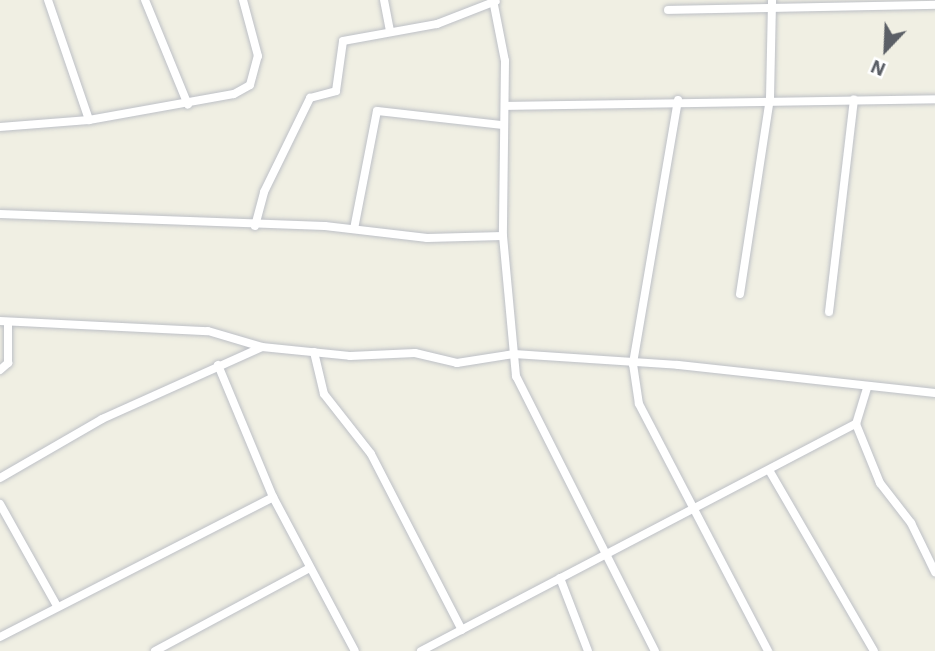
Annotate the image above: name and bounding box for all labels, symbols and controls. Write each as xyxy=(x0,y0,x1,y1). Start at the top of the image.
north arrow xyxy=(851,14,921,84)
text: N xyxy=(867,55,889,82)

